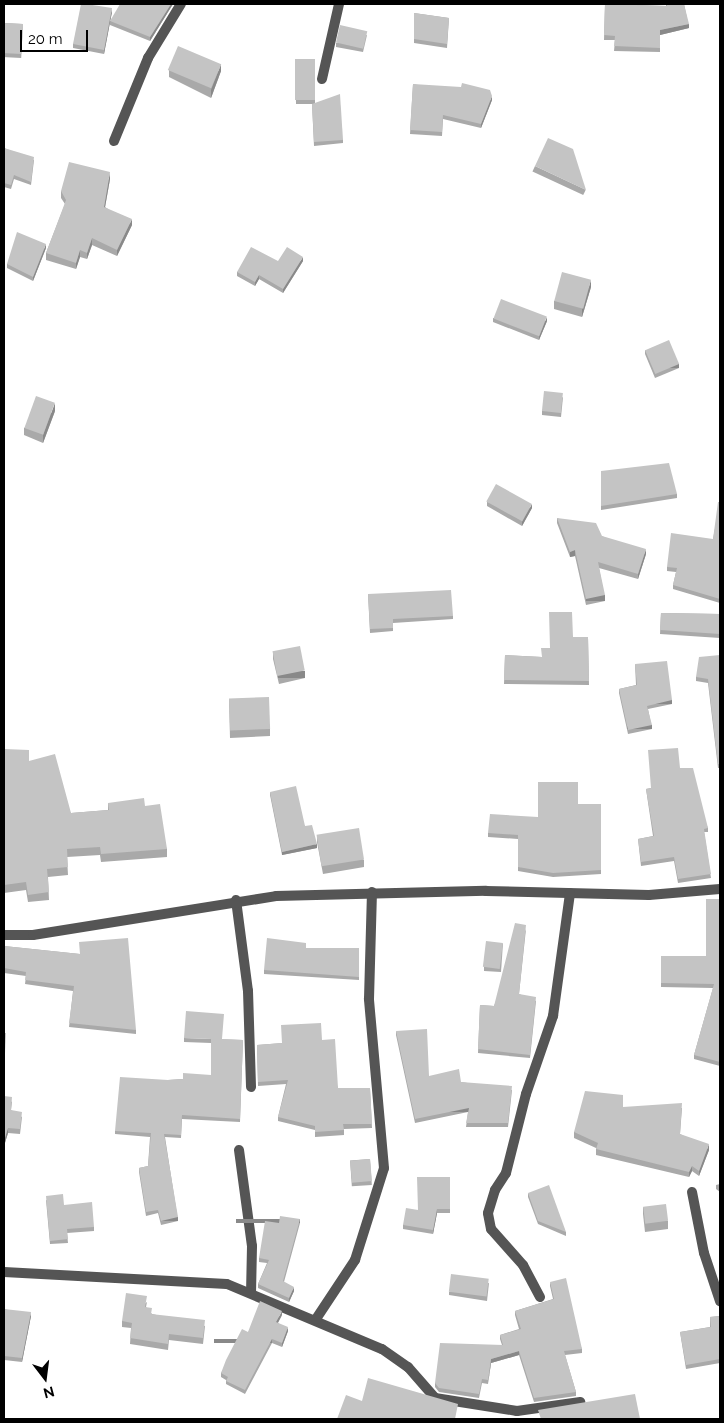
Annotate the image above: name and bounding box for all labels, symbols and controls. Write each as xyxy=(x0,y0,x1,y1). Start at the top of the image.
scale bar xyxy=(22,20,90,52)
text: 20 m xyxy=(28,30,63,48)
north arrow xyxy=(20,1353,70,1403)
text: N xyxy=(42,1383,56,1402)

